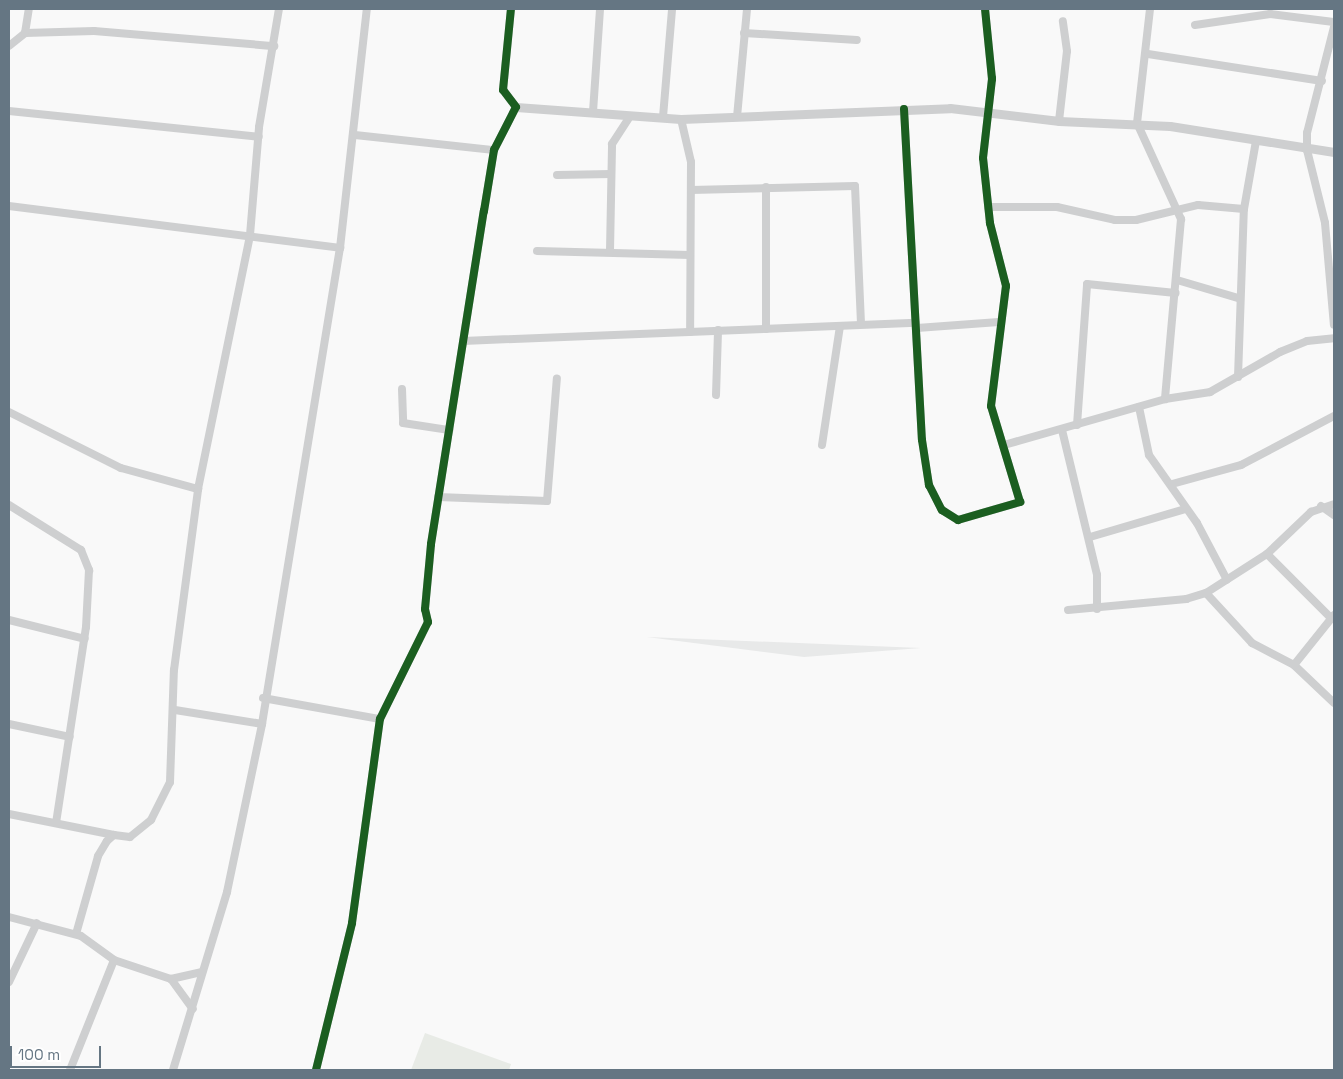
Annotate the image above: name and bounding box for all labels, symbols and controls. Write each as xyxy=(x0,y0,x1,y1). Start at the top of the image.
scale bar xyxy=(12,1036,104,1068)
text: 100 m xyxy=(18,1045,60,1064)

